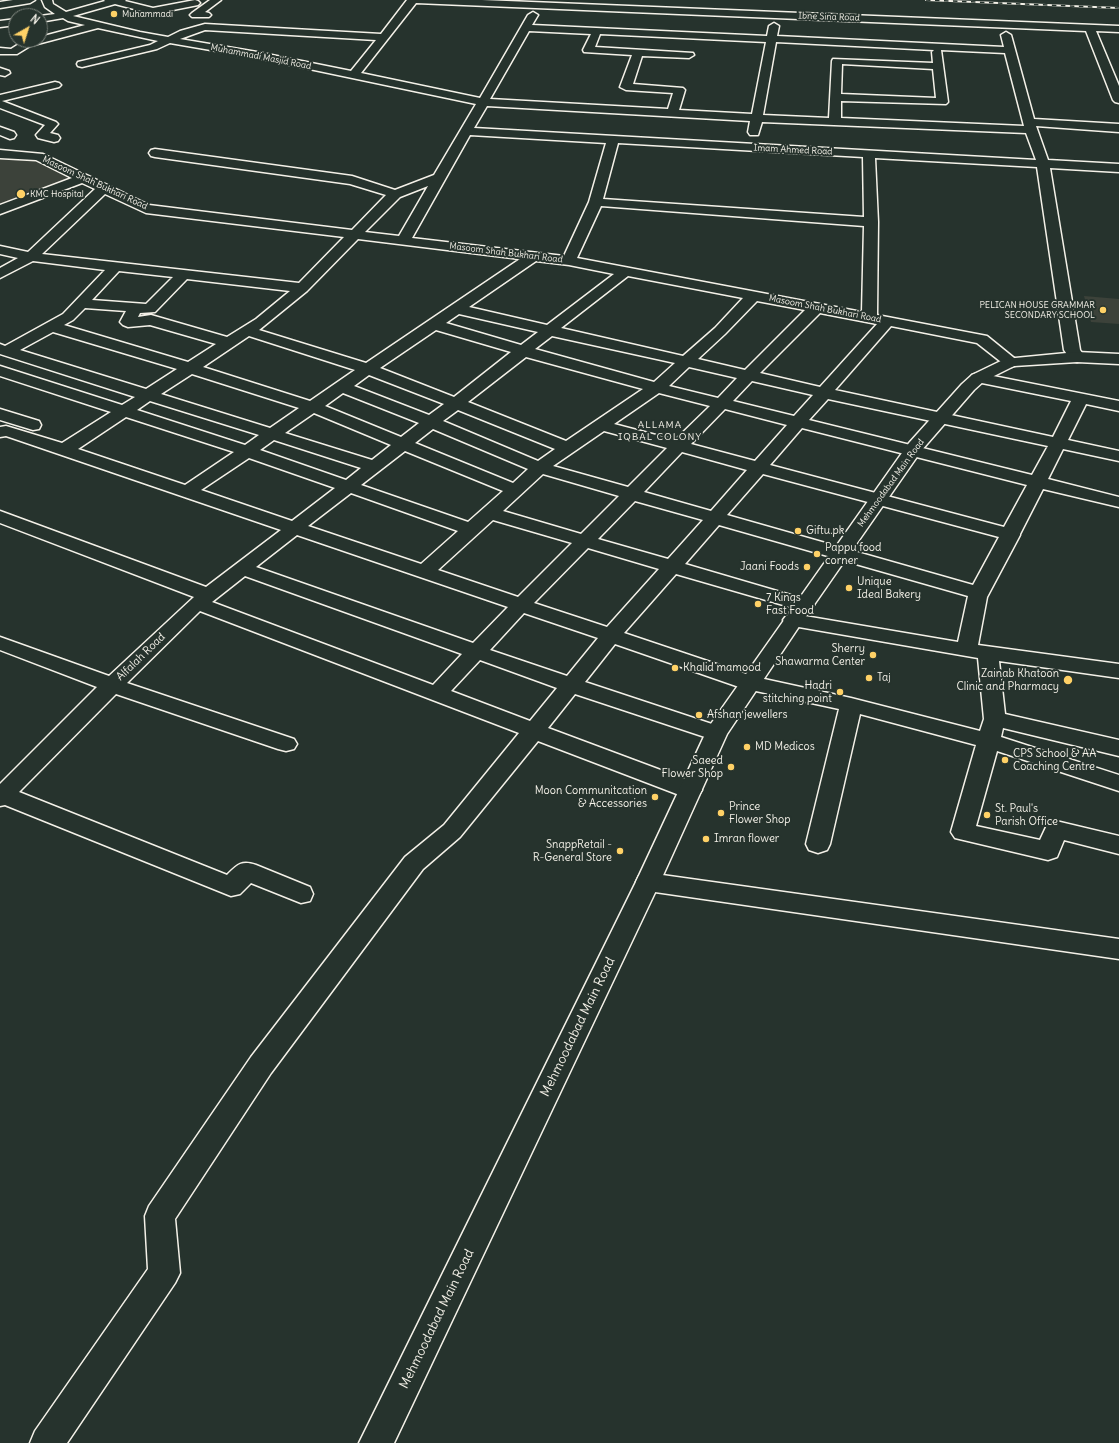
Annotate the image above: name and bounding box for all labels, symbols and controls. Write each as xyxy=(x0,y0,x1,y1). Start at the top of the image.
north arrow xyxy=(8,8,48,48)
marker: Muhammadi xyxy=(109,9,119,19)
place label: Muhammadi xyxy=(122,9,173,19)
street label: Ibne Sina Road xyxy=(798,11,860,23)
text: N xyxy=(28,12,42,27)
street label: Muhammadi Masjid Road xyxy=(210,42,312,72)
street label: Imam Ahmed Road xyxy=(753,143,833,157)
street label: Masoom Shah Bukhari Road xyxy=(41,154,149,212)
marker: KMC Hospital xyxy=(15,188,27,200)
place label: KMC Hospital xyxy=(30,189,84,199)
street label: Masoom Shah Bukhari Road xyxy=(449,241,563,265)
street label: Masoom Shah Bukhari Road xyxy=(768,293,882,325)
place label: PELICAN HOUSE GRAMMAR SECONDARY SCHOOL xyxy=(979,300,1095,321)
marker: PELICAN HOUSE GRAMMAR SECONDARY SCHOOL xyxy=(1098,305,1108,315)
district label: ALLAMA IQBAL COLONY xyxy=(618,419,702,442)
street label: Mehmoodabad Main Road xyxy=(855,437,927,529)
place label: Giftu.pk xyxy=(806,524,844,538)
marker: Giftu.pk xyxy=(793,526,803,536)
place label: Pappu food corner xyxy=(825,541,882,567)
marker: Pappu food corner xyxy=(812,549,822,559)
place label: Jaani Foods xyxy=(740,560,799,574)
marker: Jaani Foods xyxy=(802,562,812,572)
place label: Unique Ideal Bakery xyxy=(857,575,921,601)
marker: Unique Ideal Bakery xyxy=(844,583,854,593)
place label: 7 Kings Fast Food xyxy=(766,591,814,617)
marker: 7 Kings Fast Food xyxy=(753,599,763,609)
street label: Alfalah Road xyxy=(114,630,168,684)
place label: Sherry Shawarma Center xyxy=(775,642,865,668)
marker: Sherry Shawarma Center xyxy=(868,650,878,660)
place label: Khalid mamood xyxy=(683,661,761,675)
marker: Khalid mamood xyxy=(670,663,680,673)
place label: Zainab Khatoon Clinic and Pharmacy xyxy=(957,667,1059,693)
place label: Taj xyxy=(877,671,891,685)
marker: Taj xyxy=(864,673,874,683)
marker: Zainab Khatoon Clinic and Pharmacy xyxy=(1062,674,1074,686)
place label: Hadri stitching point xyxy=(763,679,832,705)
marker: Hadri stitching point xyxy=(835,687,845,697)
place label: Afshan jewellers xyxy=(707,708,788,722)
marker: Afshan jewellers xyxy=(694,710,704,720)
place label: MD Medicos xyxy=(755,740,815,754)
marker: MD Medicos xyxy=(742,742,752,752)
place label: CPS School & AA Coaching Centre xyxy=(1013,747,1096,773)
place label: Saeed Flower Shop xyxy=(662,754,723,780)
marker: CPS School & AA Coaching Centre xyxy=(1000,755,1010,765)
marker: Saeed Flower Shop xyxy=(726,762,736,772)
place label: Moon Communitcation & Accessories xyxy=(535,784,647,810)
marker: Moon Communitcation & Accessories xyxy=(650,792,660,802)
place label: Prince Flower Shop xyxy=(729,800,790,826)
place label: St. Paul's Parish Office xyxy=(995,802,1058,828)
marker: Prince Flower Shop xyxy=(716,808,726,818)
marker: St. Paul's Parish Office xyxy=(982,810,992,820)
place label: Imran flower xyxy=(714,832,779,846)
marker: Imran flower xyxy=(701,834,711,844)
place label: SnappRetail - R-General Store xyxy=(533,838,612,864)
marker: SnappRetail - R-General Store xyxy=(615,846,625,856)
street label: Mehmoodabad Main Road xyxy=(537,955,619,1099)
street label: Mehmoodabad Main Road xyxy=(396,1247,478,1391)

